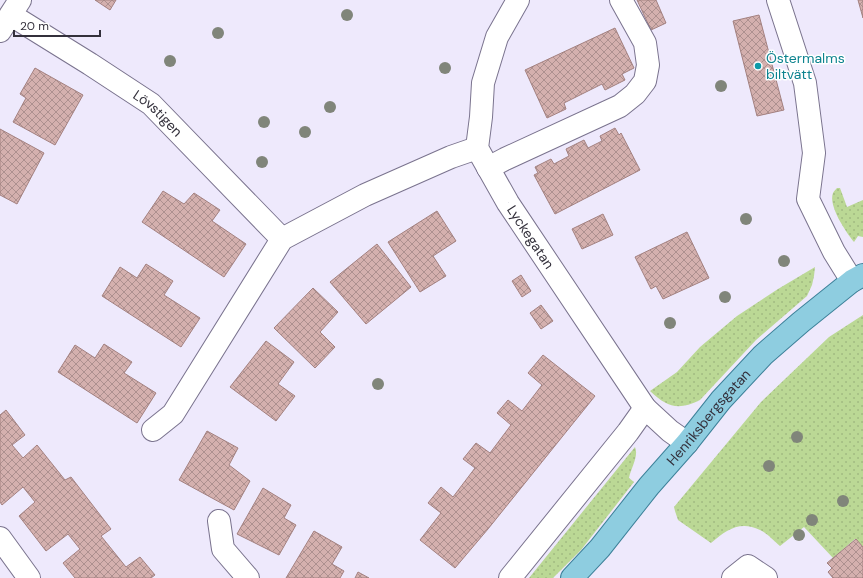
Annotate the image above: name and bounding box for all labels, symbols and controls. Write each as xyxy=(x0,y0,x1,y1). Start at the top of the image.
scale bar xyxy=(14,12,100,38)
text: 20 m xyxy=(20,18,49,34)
place label: Östermalms biltvätt xyxy=(766,49,845,83)
marker: Östermalms biltvätt xyxy=(753,61,763,71)
street label: Lövstigen xyxy=(130,86,186,140)
street label: Lyckegatan xyxy=(503,202,558,272)
street label: Henriksbergsgatan xyxy=(662,365,754,469)

